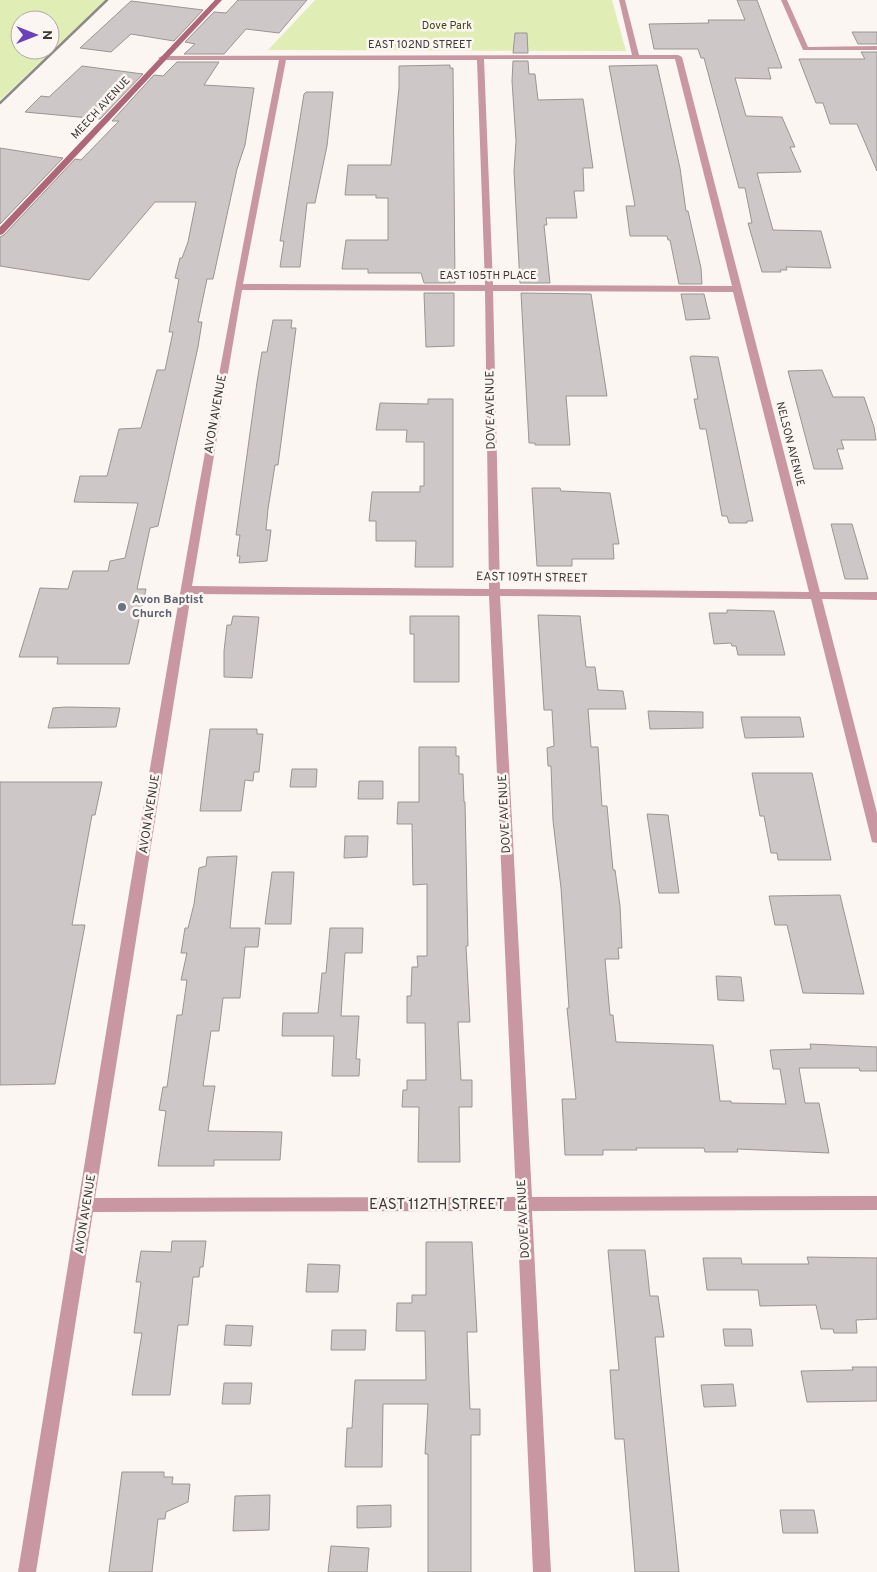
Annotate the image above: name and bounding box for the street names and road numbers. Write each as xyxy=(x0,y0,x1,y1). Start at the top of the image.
street label: EAST 102ND STREET xyxy=(368,38,472,52)
street label: MEECH AVENUE xyxy=(68,74,134,142)
street label: EAST 105TH PLACE xyxy=(439,269,537,283)
street label: DOVE AVENUE xyxy=(482,370,500,450)
street label: AVON AVENUE xyxy=(201,373,231,455)
street label: NELSON AVENUE xyxy=(773,400,807,488)
street label: EAST 109TH STREET xyxy=(476,569,588,587)
street label: AVON AVENUE xyxy=(136,773,164,855)
street label: DOVE AVENUE xyxy=(495,774,515,854)
street label: AVON AVENUE xyxy=(72,1173,100,1255)
street label: DOVE AVENUE xyxy=(514,1179,534,1259)
street label: EAST 112TH STREET xyxy=(369,1196,505,1215)

